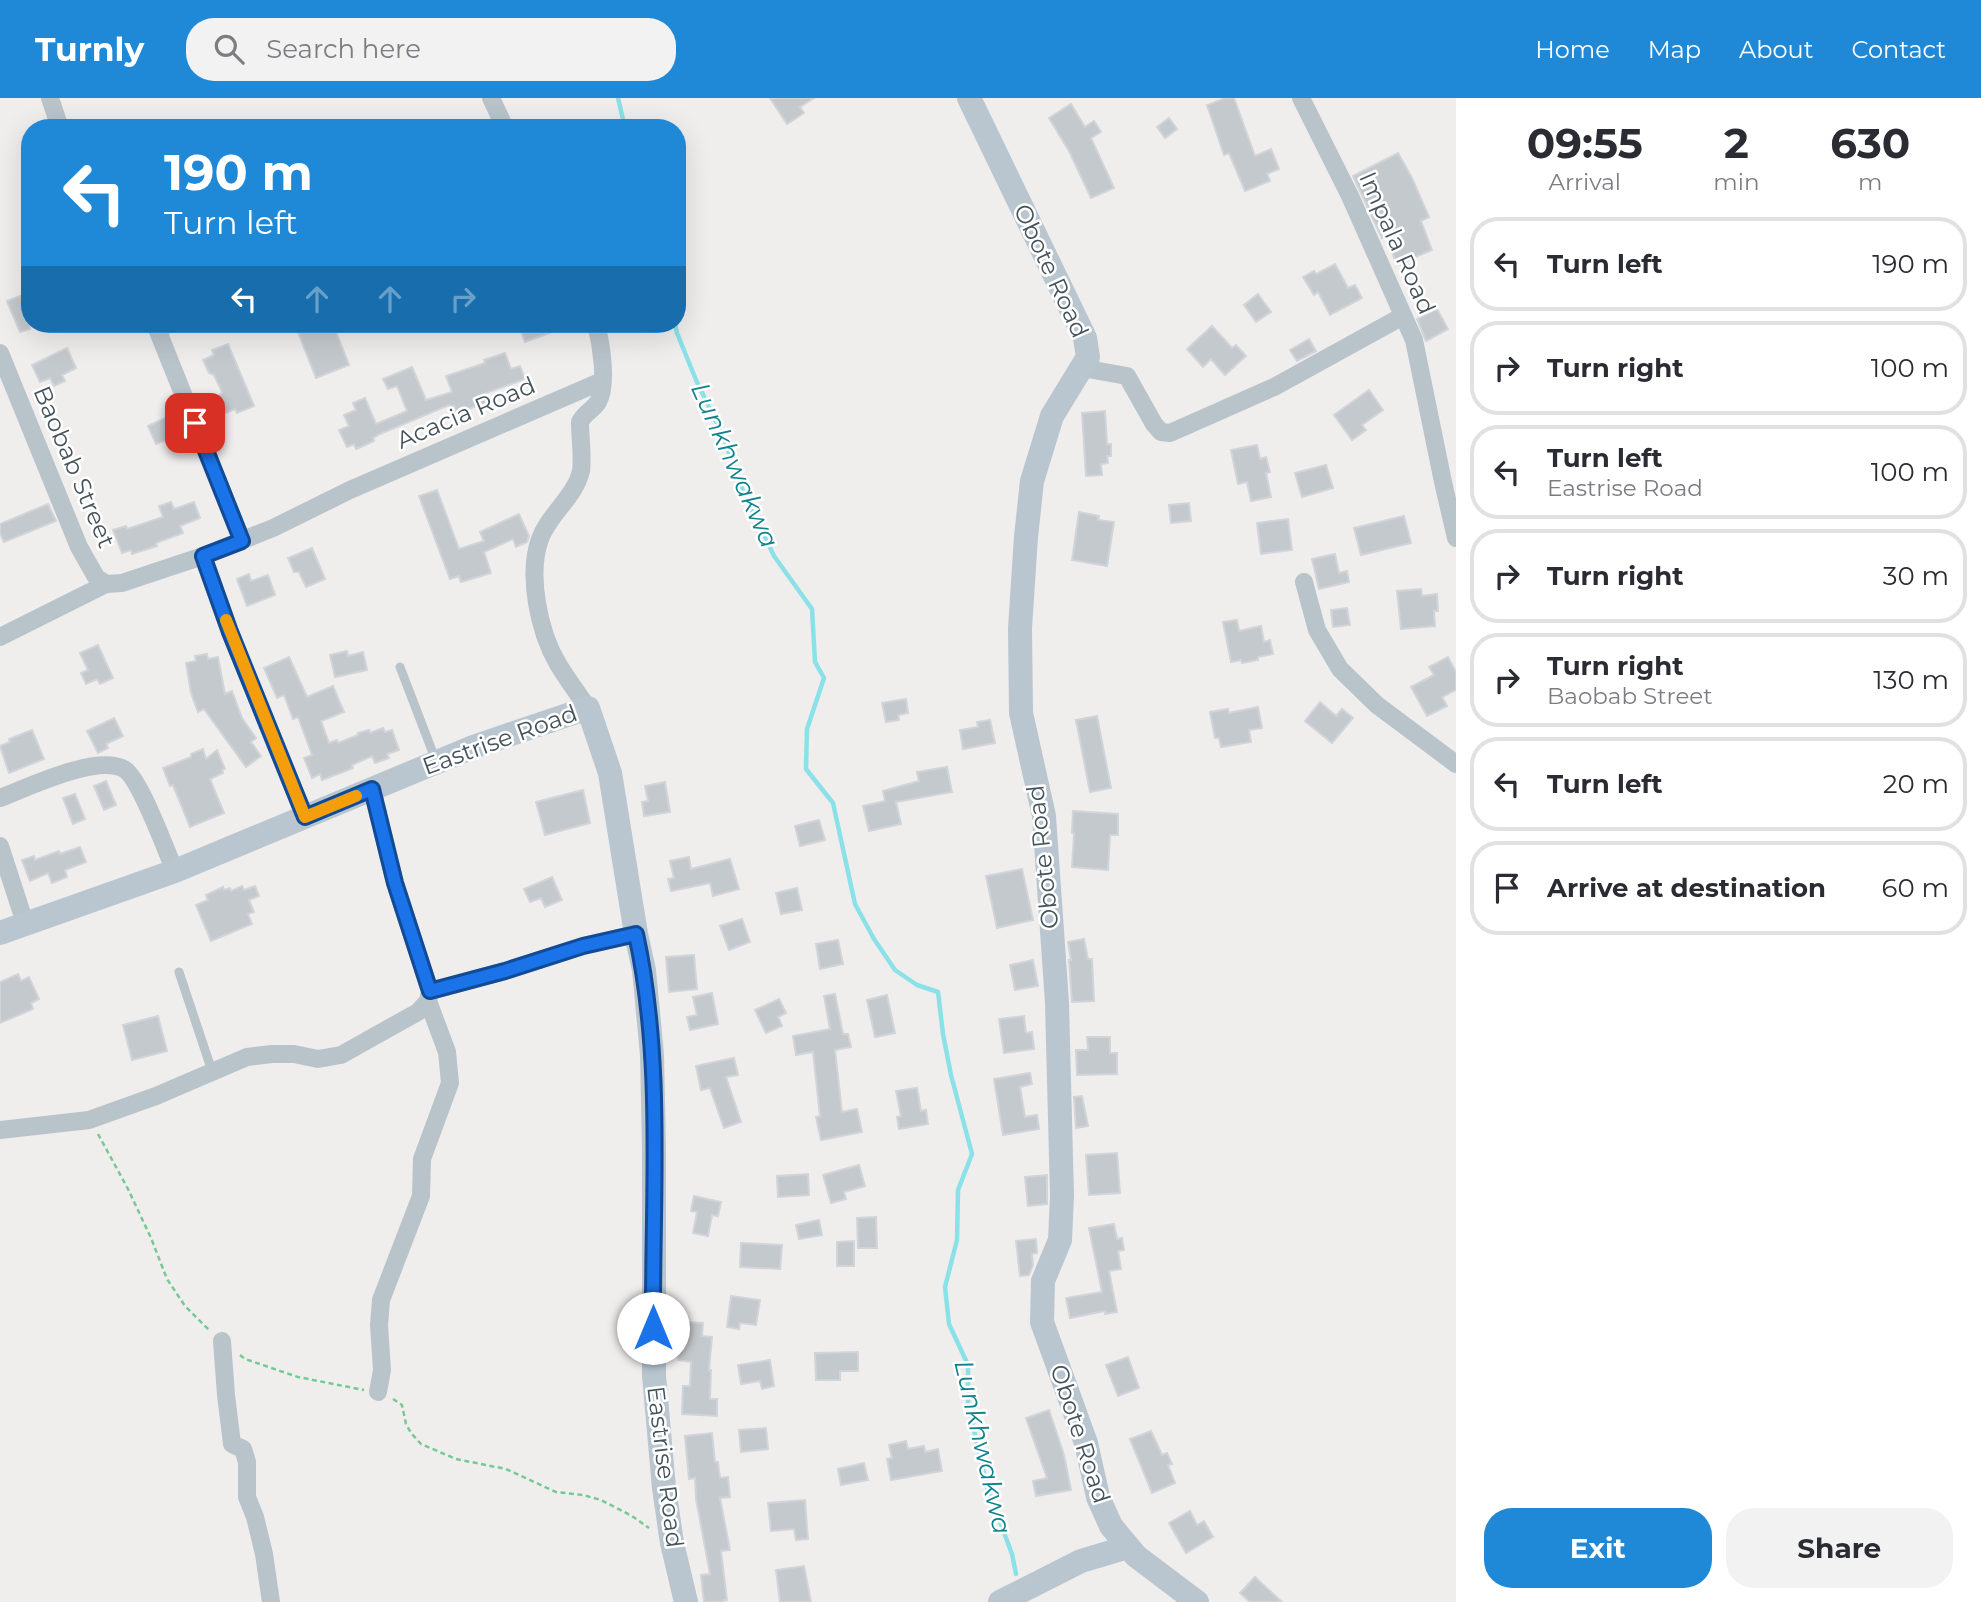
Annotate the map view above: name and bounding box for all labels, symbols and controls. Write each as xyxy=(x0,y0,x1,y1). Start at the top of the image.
search box xyxy=(186,18,676,81)
text: Turnly xyxy=(35,29,144,69)
icon: search xyxy=(210,30,248,68)
text: Search here xyxy=(266,33,421,65)
text: Home xyxy=(1535,35,1610,64)
text: Map xyxy=(1648,35,1701,64)
text: About xyxy=(1739,35,1813,64)
text: Contact xyxy=(1851,35,1946,64)
text: 09:55 xyxy=(1527,117,1643,169)
text: 2 xyxy=(1724,117,1749,169)
text: 630 xyxy=(1830,117,1910,169)
text: 190 m xyxy=(164,143,313,202)
icon: left xyxy=(49,147,140,238)
street label: Impala Road xyxy=(1353,167,1442,318)
text: Arrival xyxy=(1548,168,1621,196)
text: min xyxy=(1713,168,1760,196)
text: m xyxy=(1858,168,1882,196)
street label: Obote Road xyxy=(1008,199,1095,342)
text: Turn left xyxy=(164,203,298,242)
icon: left xyxy=(1488,245,1526,283)
text: Turn left xyxy=(1547,248,1663,280)
text: 190 m xyxy=(1872,248,1949,280)
icon: left xyxy=(225,280,263,318)
icon: ahead xyxy=(298,280,336,318)
icon: ahead xyxy=(371,280,409,318)
icon: right xyxy=(444,280,482,318)
icon: right xyxy=(1488,349,1526,387)
text: Turn right xyxy=(1547,352,1683,384)
text: 100 m xyxy=(1871,352,1949,384)
street label: Acacia Road xyxy=(392,370,539,455)
water label: Lunkhwakwa xyxy=(684,377,786,553)
street label: Baobab Street xyxy=(27,382,122,552)
pin xyxy=(165,393,225,453)
icon: arrive xyxy=(176,404,214,442)
text: Turn left xyxy=(1547,442,1663,474)
icon: left xyxy=(1488,453,1526,491)
text: 100 m xyxy=(1871,456,1949,488)
text: Eastrise Road xyxy=(1547,474,1703,502)
icon: right xyxy=(1488,557,1526,595)
text: Turn right xyxy=(1547,560,1683,592)
text: 30 m xyxy=(1883,560,1949,592)
text: Turn right xyxy=(1547,650,1683,682)
icon: right xyxy=(1488,661,1526,699)
text: 130 m xyxy=(1873,664,1949,696)
text: Baobab Street xyxy=(1547,682,1713,710)
street label: Eastrise Road xyxy=(418,698,581,781)
icon: left xyxy=(1488,765,1526,803)
text: Turn left xyxy=(1547,768,1663,800)
text: 20 m xyxy=(1883,768,1949,800)
street label: Obote Road xyxy=(1021,784,1064,930)
icon: arrive xyxy=(1488,869,1526,907)
text: Arrive at destination xyxy=(1547,872,1826,904)
text: 60 m xyxy=(1882,872,1949,904)
position arrow xyxy=(616,1291,690,1365)
water label: Lunkhwakwa xyxy=(947,1357,1019,1537)
street label: Obote Road xyxy=(1044,1361,1117,1507)
street label: Eastrise Road xyxy=(641,1384,690,1549)
button: Exit xyxy=(1484,1508,1712,1588)
button: Share xyxy=(1726,1508,1953,1588)

